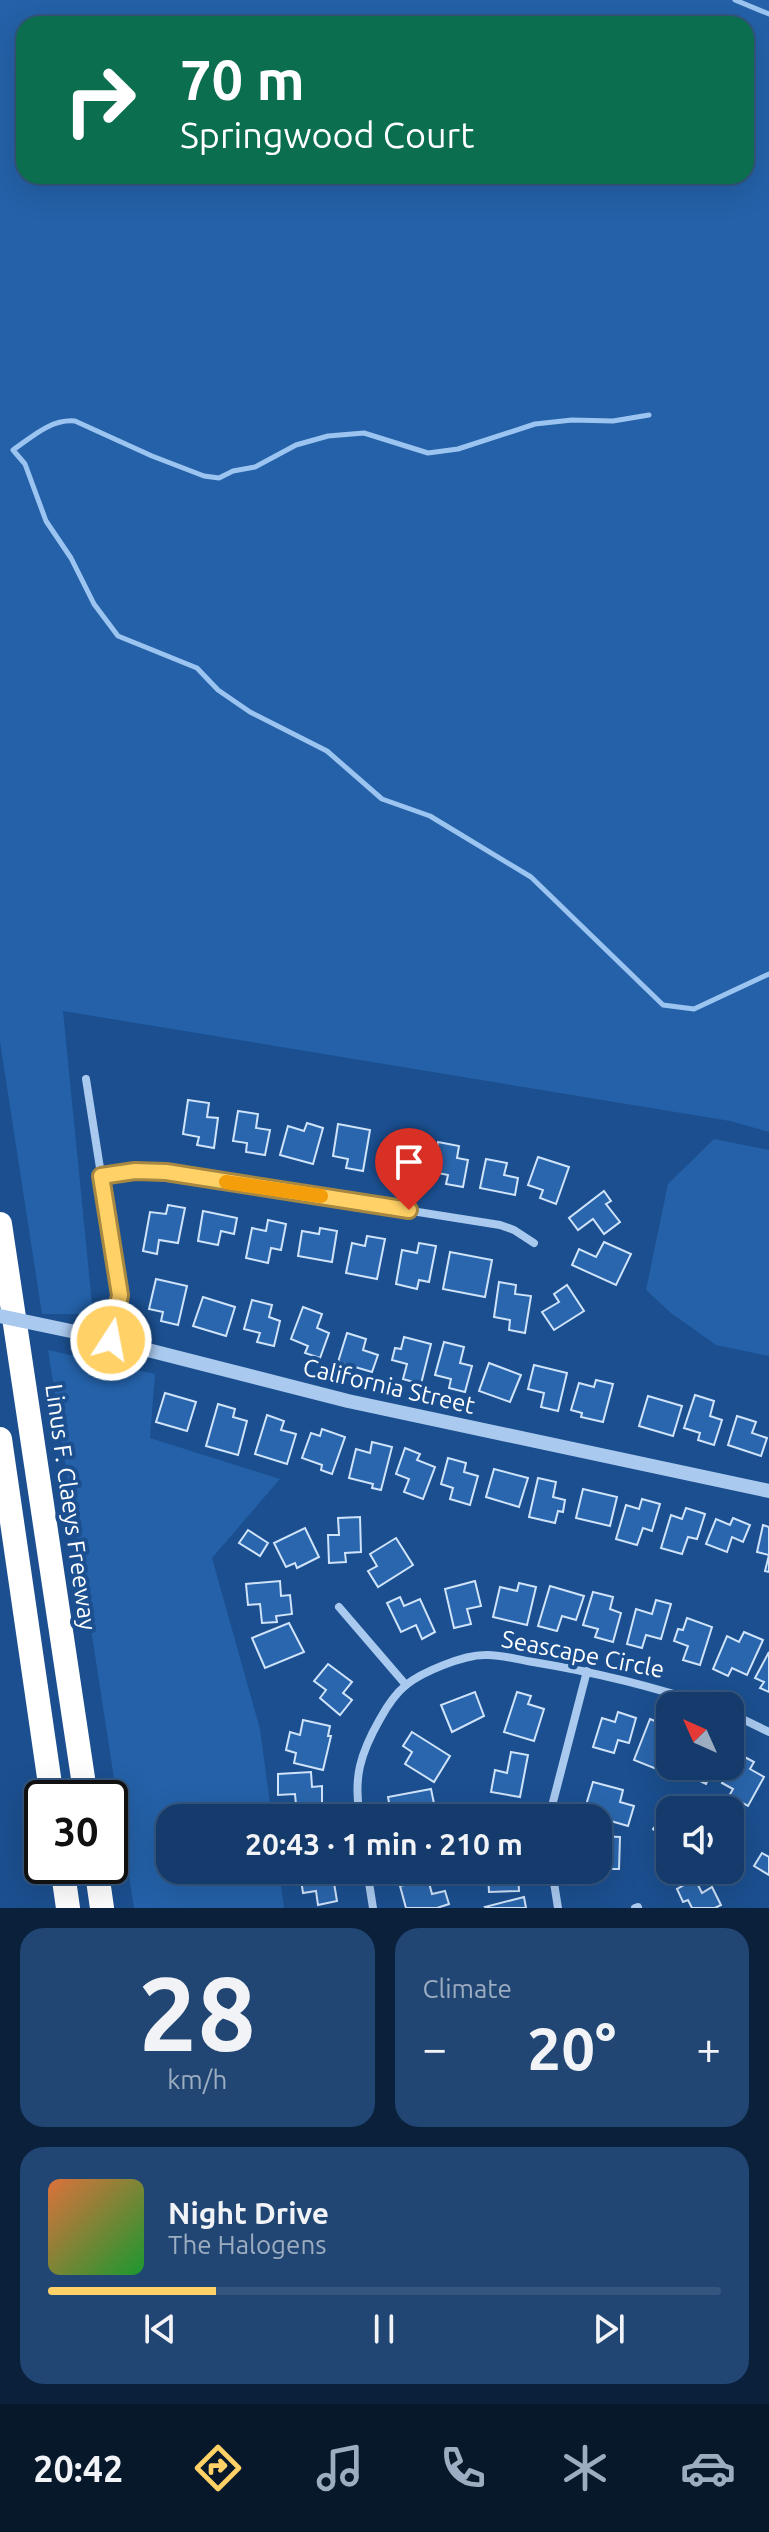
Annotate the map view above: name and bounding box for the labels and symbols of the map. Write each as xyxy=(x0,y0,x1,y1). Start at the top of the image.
pin xyxy=(375,1128,443,1210)
position arrow xyxy=(69,1298,153,1382)
street label: California Street xyxy=(300,1353,478,1419)
street label: Linus F. Claeys Freeway xyxy=(40,1382,102,1632)
street label: Seascape Circle xyxy=(499,1625,667,1683)
north arrow xyxy=(656,1692,744,1780)
speed limit sign: 30 xyxy=(24,1780,128,1884)

